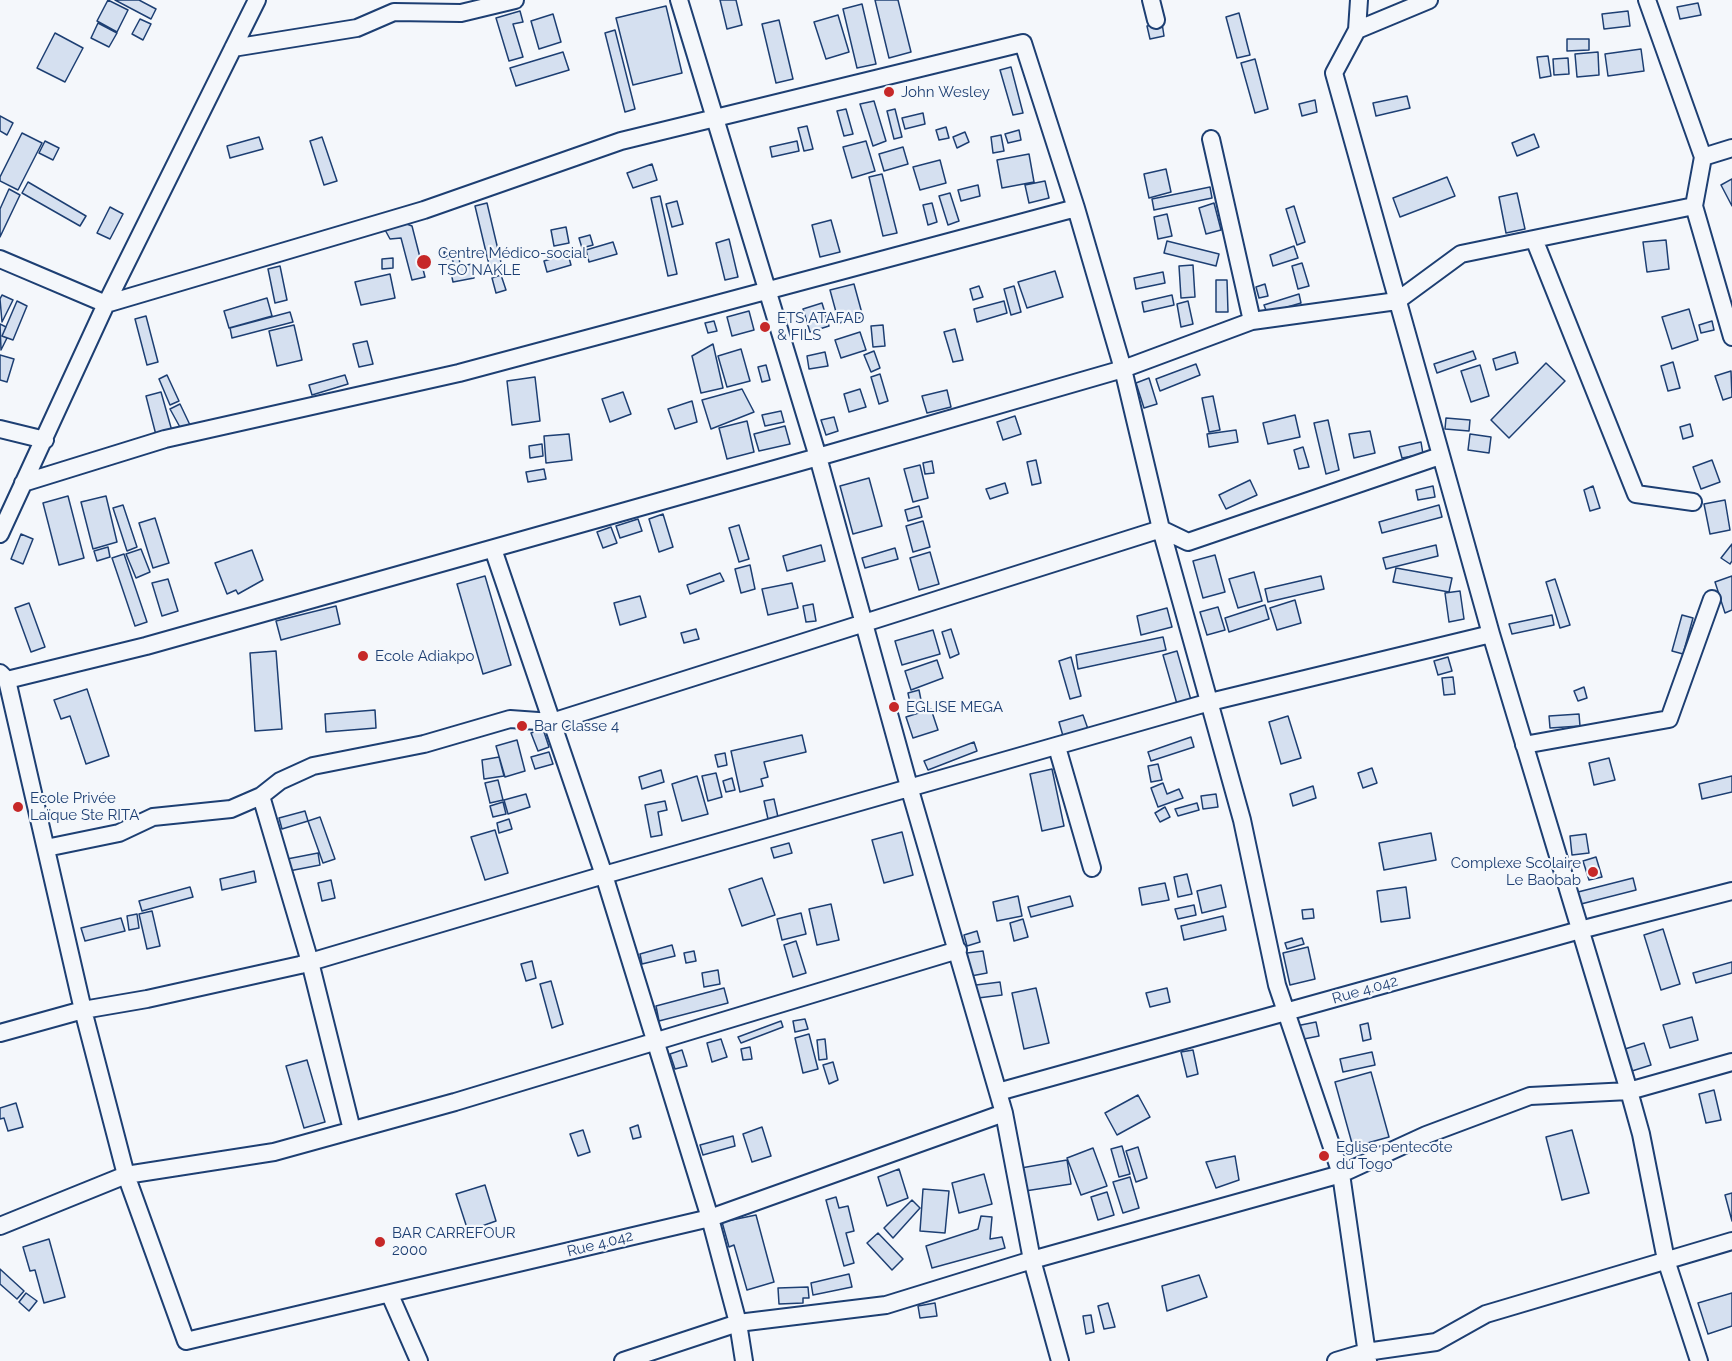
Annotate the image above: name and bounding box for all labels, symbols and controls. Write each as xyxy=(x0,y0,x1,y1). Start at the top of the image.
place label: John Wesley xyxy=(901,83,990,101)
marker: John Wesley xyxy=(882,85,896,99)
place label: Centre Médico-social TSO NAKLE xyxy=(438,244,586,279)
marker: Centre Médico-social TSO NAKLE xyxy=(415,253,433,271)
place label: ETS ATAFAD & FILS xyxy=(777,309,864,344)
marker: ETS ATAFAD & FILS xyxy=(758,320,772,334)
place label: Ecole Adiakpo xyxy=(375,647,475,665)
marker: Ecole Adiakpo xyxy=(356,649,370,663)
place label: EGLISE MEGA xyxy=(906,698,1003,716)
marker: EGLISE MEGA xyxy=(887,700,901,714)
place label: Bar Classe 4 xyxy=(534,717,619,735)
marker: Bar Classe 4 xyxy=(515,719,529,733)
place label: Ecole Privée Laïque Ste RITA xyxy=(30,789,139,824)
marker: Ecole Privée Laïque Ste RITA xyxy=(11,800,25,814)
place label: Complexe Scolaire Le Baobab xyxy=(1451,854,1581,889)
marker: Complexe Scolaire Le Baobab xyxy=(1586,865,1600,879)
street label: Rue 4.042 xyxy=(1330,972,1400,1008)
place label: Eglise pentecote du Togo xyxy=(1336,1138,1453,1173)
marker: Eglise pentecote du Togo xyxy=(1317,1149,1331,1163)
place label: BAR CARREFOUR 2000 xyxy=(392,1224,516,1259)
street label: Rue 4.042 xyxy=(565,1227,635,1261)
marker: BAR CARREFOUR 2000 xyxy=(373,1235,387,1249)

